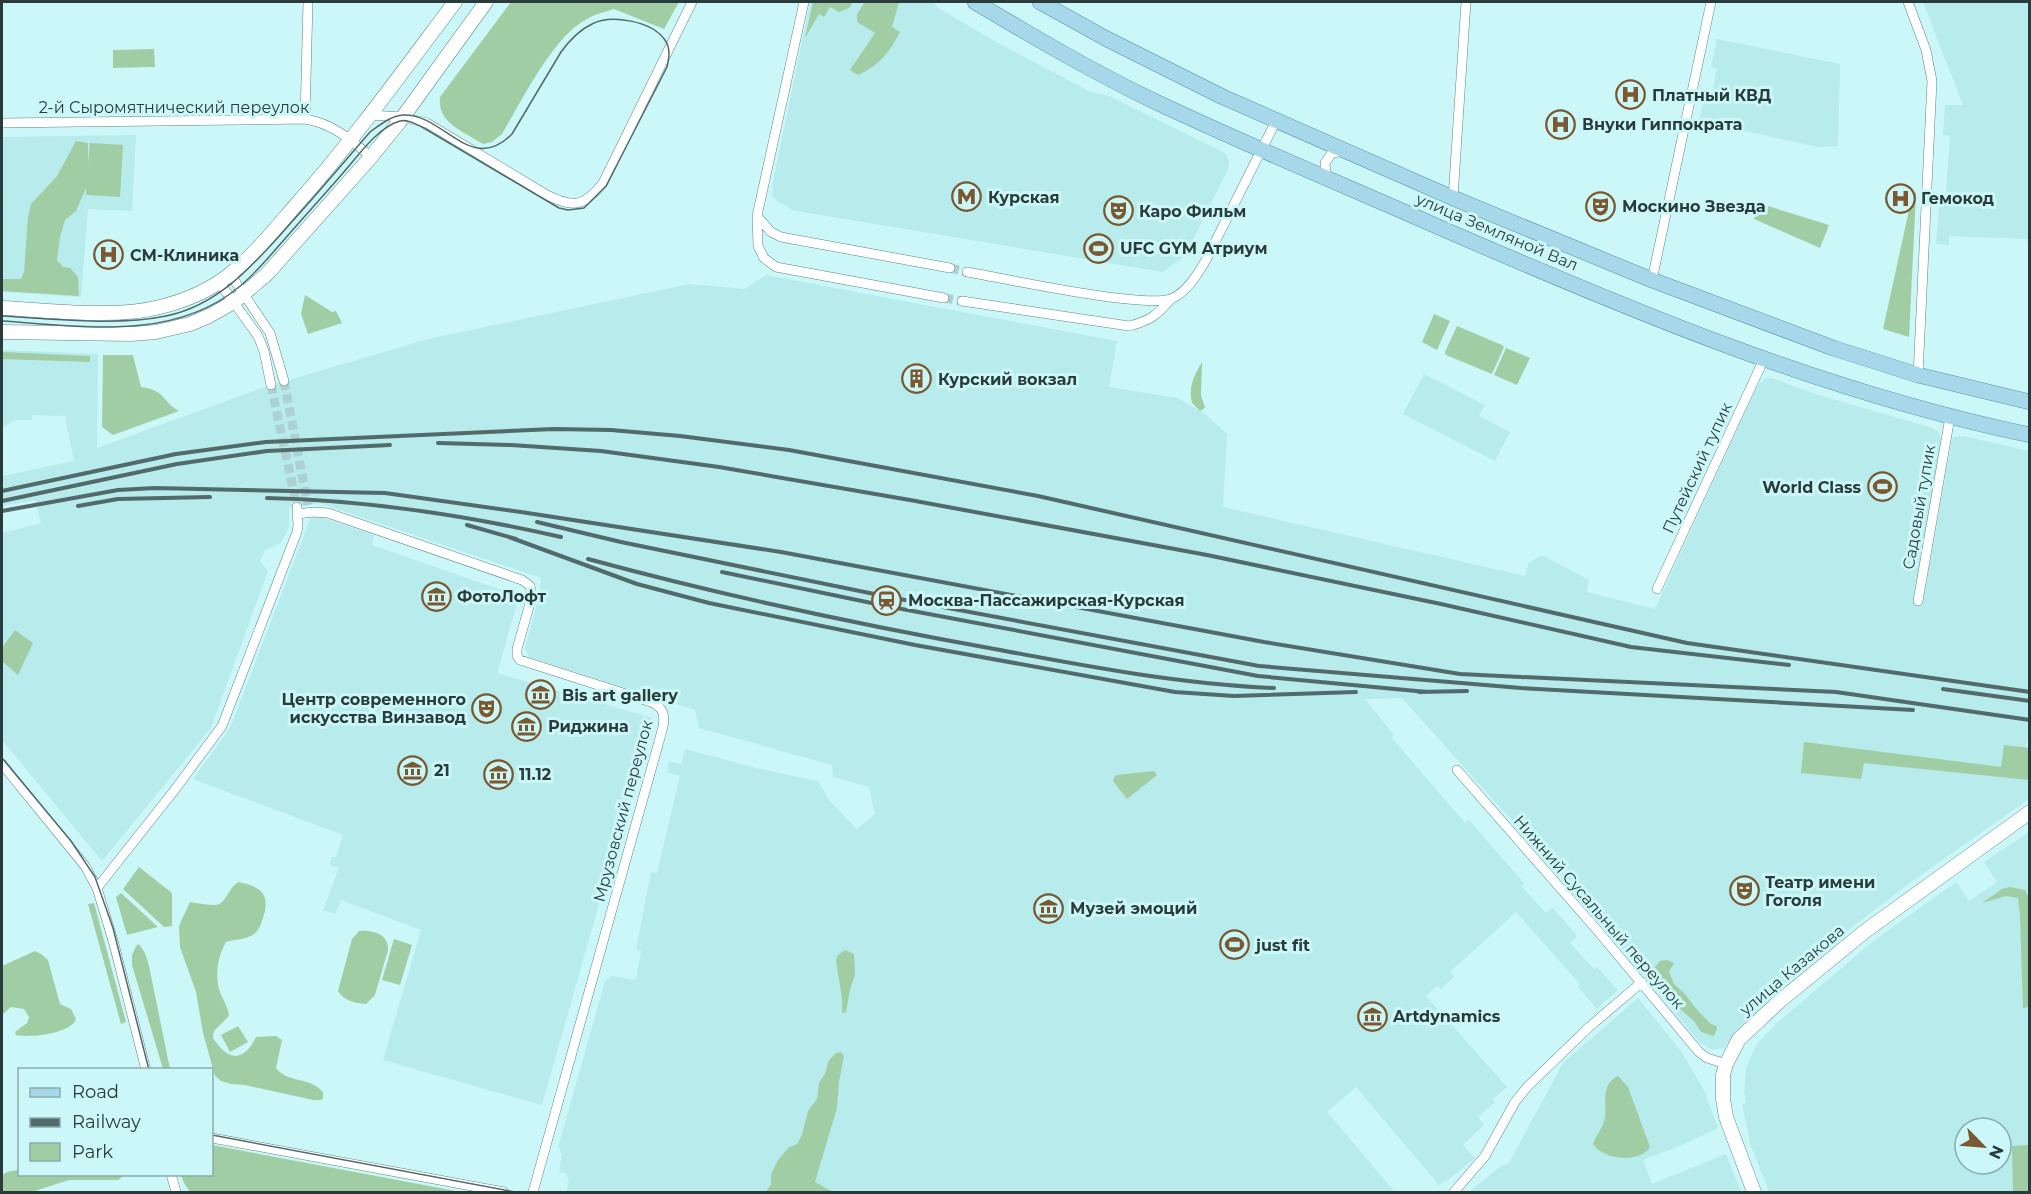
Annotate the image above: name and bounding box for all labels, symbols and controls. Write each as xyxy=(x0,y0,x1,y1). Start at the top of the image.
hospital icon: Платный КВД xyxy=(1615,79,1647,111)
place label: Платный КВД xyxy=(1652,86,1771,105)
street label: 2-й Сыромятнический переулок xyxy=(39,98,310,117)
hospital icon: Внуки Гиппократа xyxy=(1545,108,1577,140)
place label: Внуки Гиппократа xyxy=(1582,115,1742,134)
metro station icon: Курская xyxy=(951,181,983,213)
hospital icon: Гемокод xyxy=(1884,182,1916,214)
place label: Курская xyxy=(988,188,1059,207)
street label: улица Земляной Вал xyxy=(1412,189,1581,275)
place label: Гемокод xyxy=(1921,189,1994,208)
theatre icon: Москино Звезда xyxy=(1585,190,1617,222)
theatre icon: Каро Фильм xyxy=(1102,195,1134,227)
place label: Москино Звезда xyxy=(1622,197,1766,216)
place label: Каро Фильм xyxy=(1139,202,1246,221)
sports icon: UFC GYM Атриум xyxy=(1083,232,1115,264)
hospital icon: СМ-Клиника xyxy=(93,239,125,271)
place label: UFC GYM Атриум xyxy=(1120,239,1268,258)
place label: СМ-Клиника xyxy=(130,246,239,265)
building icon: Курский вокзал xyxy=(901,363,933,395)
place label: Курский вокзал xyxy=(938,370,1077,389)
street label: Путейский тупик xyxy=(1658,399,1736,537)
street label: Садовый тупик xyxy=(1899,442,1939,571)
sports icon: World Class xyxy=(1866,471,1898,503)
place label: World Class xyxy=(1762,478,1861,497)
museum icon: ФотоЛофт xyxy=(420,580,452,612)
station icon: Москва-Пассажирская-Курская xyxy=(871,584,903,616)
place label: ФотоЛофт xyxy=(457,587,546,606)
place label: Москва-Пассажирская-Курская xyxy=(908,591,1185,610)
museum icon: Bis art gallery xyxy=(525,679,557,711)
place label: Bis art gallery xyxy=(562,686,678,705)
place label: Центр современного искусства Винзавод xyxy=(282,690,466,727)
theatre icon: Центр современного искусства Винзавод xyxy=(471,692,503,724)
museum icon: Риджина xyxy=(511,710,543,742)
place label: Риджина xyxy=(548,717,629,736)
street label: Мрузовский переулок xyxy=(590,717,657,904)
museum icon: 21 xyxy=(397,754,429,786)
museum icon: 11.12 xyxy=(482,758,514,790)
place label: 21 xyxy=(434,761,450,780)
place label: 11.12 xyxy=(519,765,551,784)
street label: Нижний Сусальный переулок xyxy=(1510,811,1689,1013)
place label: Театр имени Гоголя xyxy=(1765,873,1875,910)
theatre icon: Театр имени Гоголя xyxy=(1728,875,1760,907)
museum icon: Музей эмоций xyxy=(1033,892,1065,924)
place label: Музей эмоций xyxy=(1070,899,1197,918)
street label: улица Казакова xyxy=(1735,921,1848,1020)
sports icon: just fit xyxy=(1219,929,1251,961)
place label: just fit xyxy=(1254,936,1310,955)
museum icon: Artdynamics xyxy=(1356,1000,1388,1032)
place label: Artdynamics xyxy=(1392,1007,1501,1026)
legend xyxy=(18,1068,213,1176)
text: Road xyxy=(72,1081,119,1103)
text: Railway xyxy=(72,1111,141,1133)
north arrow xyxy=(1953,1116,2013,1176)
text: Park xyxy=(72,1141,113,1163)
text: N xyxy=(1985,1142,2007,1162)

